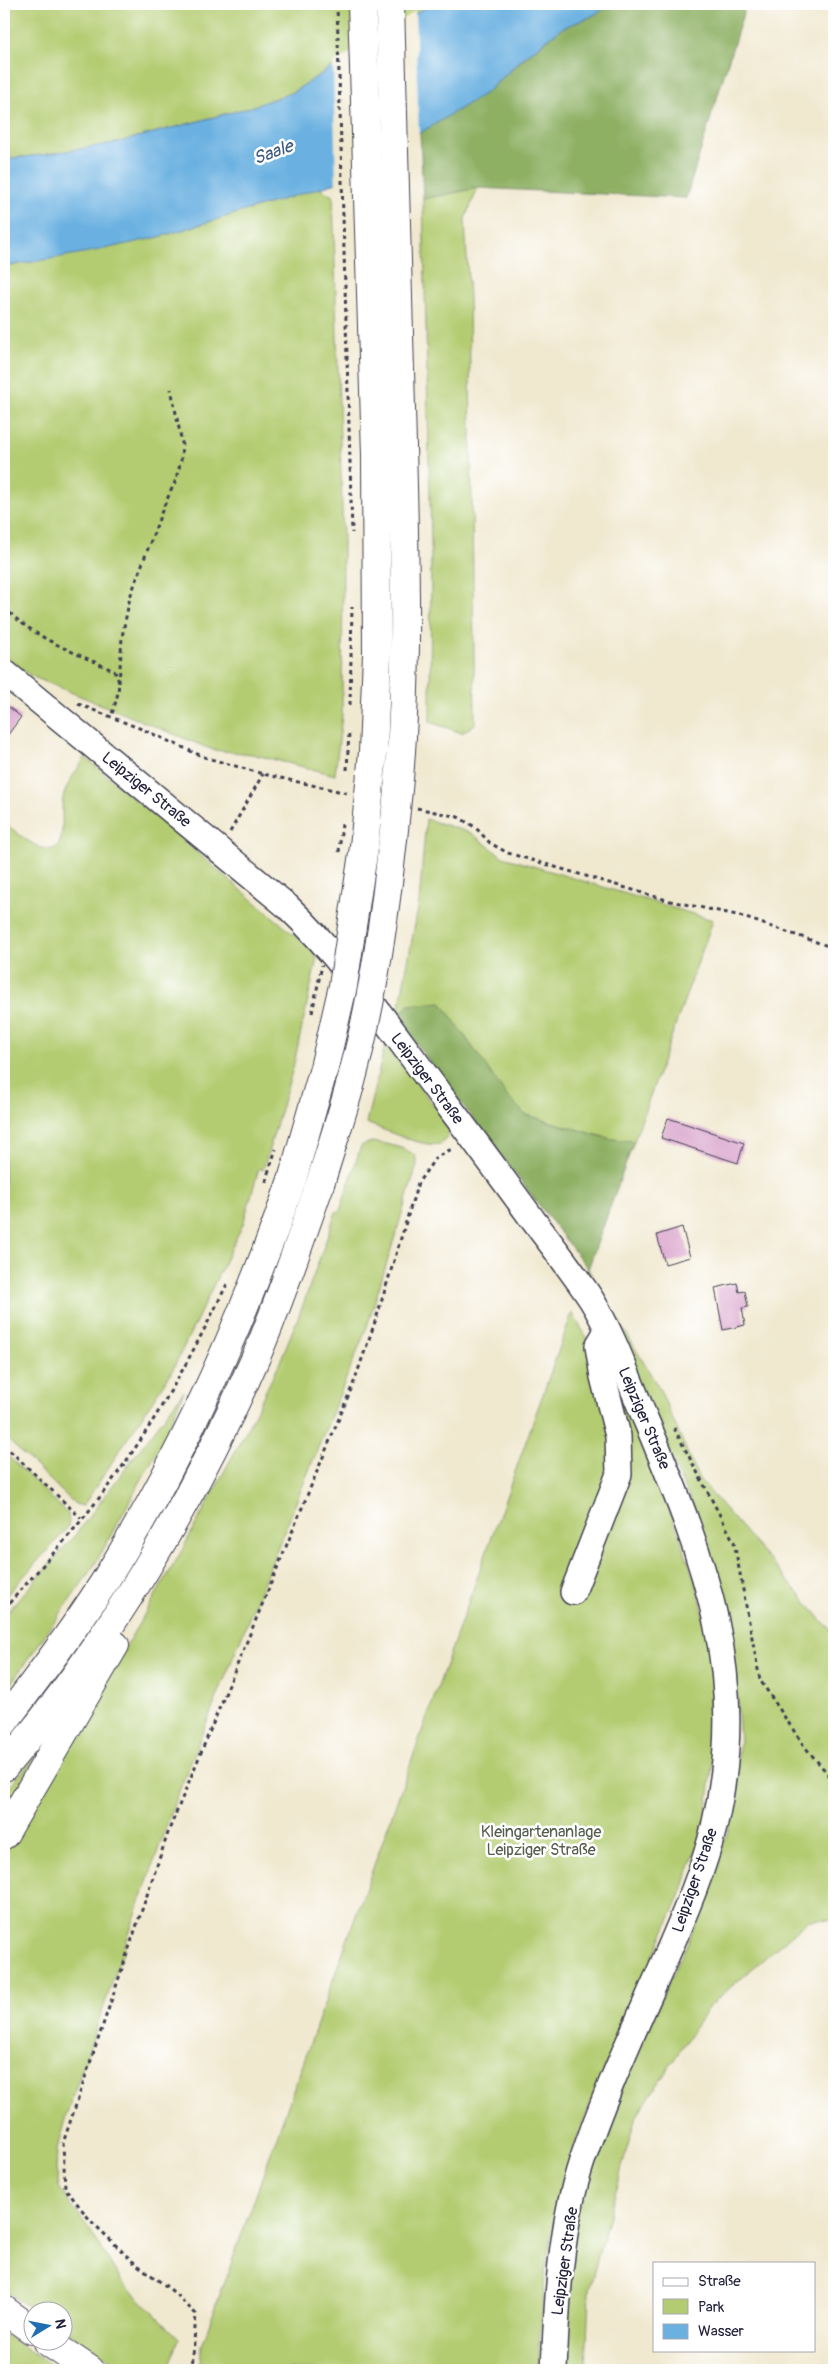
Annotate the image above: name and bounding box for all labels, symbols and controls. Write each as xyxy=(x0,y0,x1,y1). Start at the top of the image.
water label: Saale xyxy=(250,134,298,170)
street label: Leipziger Straße xyxy=(98,748,195,832)
street label: Leipziger Straße xyxy=(386,1029,468,1128)
street label: Leipziger Straße xyxy=(614,1364,675,1473)
park label: Kleingartenanlage Leipziger Straße xyxy=(481,1822,601,1860)
street label: Leipziger Straße xyxy=(668,1825,722,1935)
street label: Leipziger Straße xyxy=(547,2206,583,2317)
legend xyxy=(653,2262,816,2352)
text: Straße xyxy=(698,2272,741,2291)
text: Park xyxy=(698,2298,725,2317)
north arrow xyxy=(22,2302,72,2352)
text: N xyxy=(51,2318,70,2330)
text: Wasser xyxy=(698,2322,745,2341)

